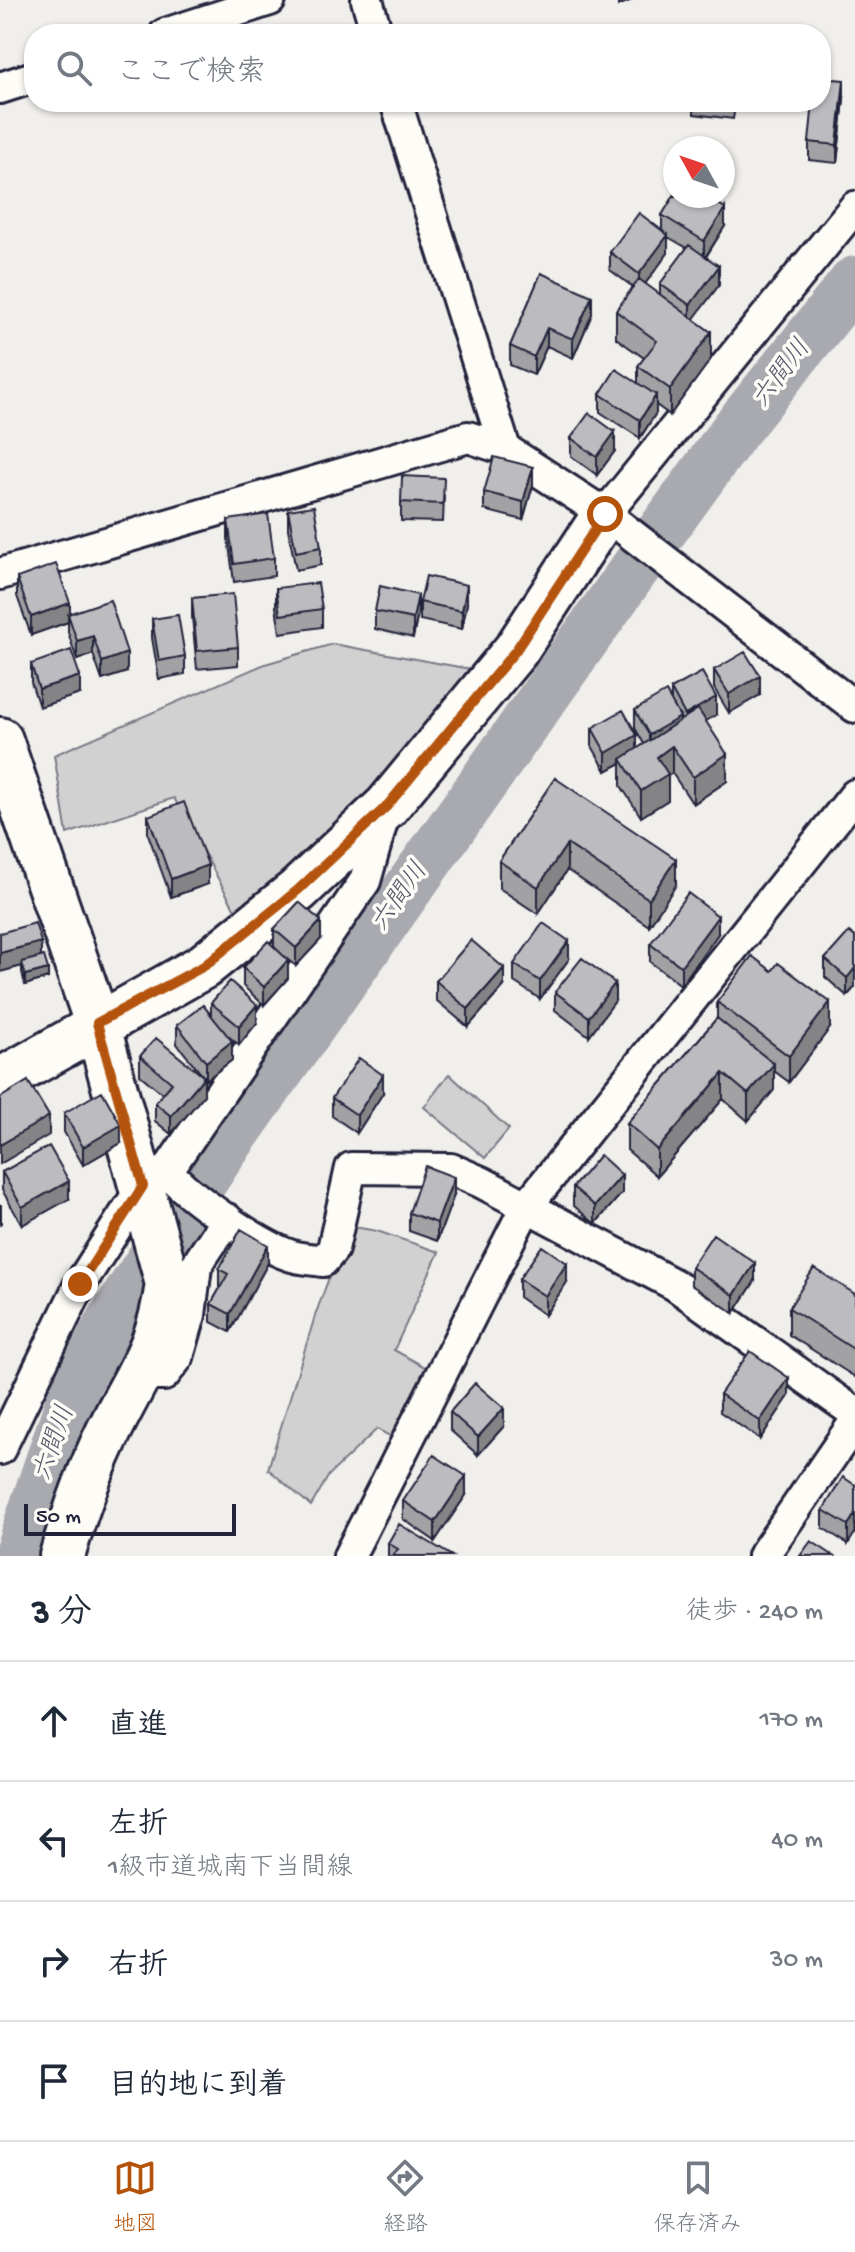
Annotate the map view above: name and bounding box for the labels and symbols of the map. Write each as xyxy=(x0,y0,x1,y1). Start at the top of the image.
north arrow xyxy=(663,136,735,208)
water label: 六間川 xyxy=(747,335,819,415)
route start xyxy=(587,496,623,532)
water label: 六間川 xyxy=(366,857,436,939)
route end xyxy=(62,1266,98,1302)
water label: 六間川 xyxy=(29,1402,83,1486)
scale bar xyxy=(24,1500,236,1536)

